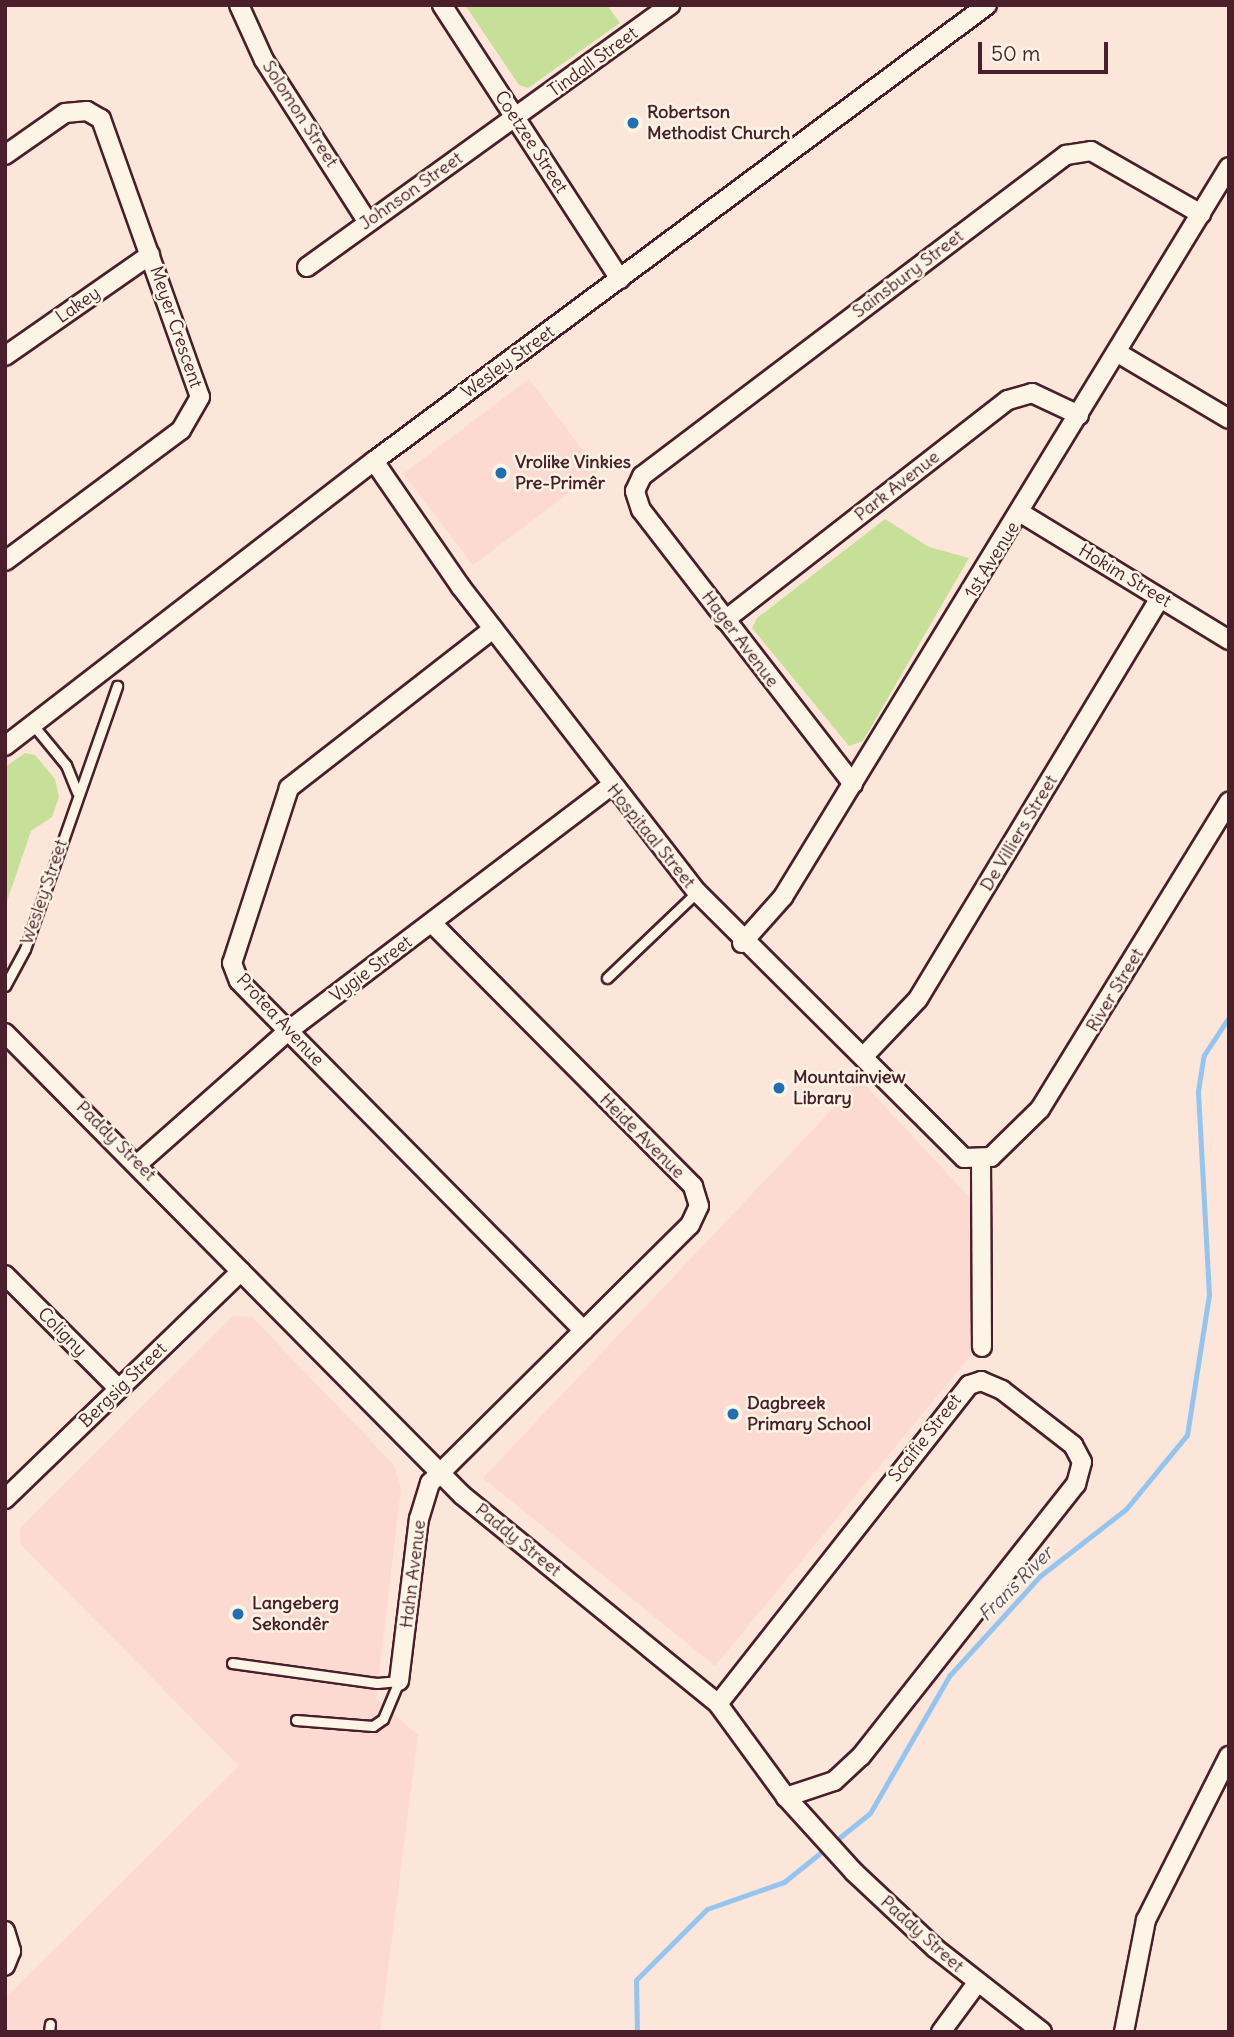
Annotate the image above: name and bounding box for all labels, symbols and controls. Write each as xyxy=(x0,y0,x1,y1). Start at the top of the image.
street label: Tindall Street xyxy=(544,22,642,102)
scale bar xyxy=(982,28,1112,72)
text: 50 m xyxy=(991,40,1040,67)
street label: Solomon Street xyxy=(257,57,343,171)
street label: Coetzee Street xyxy=(490,87,572,197)
place label: Robertson Methodist Church xyxy=(647,102,790,144)
marker: Robertson Methodist Church xyxy=(625,115,641,131)
street label: Johnson Street xyxy=(355,147,467,235)
street label: Sainsbury Street xyxy=(848,225,968,323)
street label: Meyer Crescent xyxy=(145,263,207,391)
street label: Lakey xyxy=(52,282,104,328)
street label: Wesley Street xyxy=(457,321,559,403)
street label: Park Avenue xyxy=(850,446,944,526)
place label: Vrolike Vinkies Pre-Primêr xyxy=(515,452,631,494)
marker: Vrolike Vinkies Pre-Primêr xyxy=(493,465,509,481)
street label: 1st Avenue xyxy=(960,518,1024,602)
street label: Hokim Street xyxy=(1075,540,1175,612)
street label: Hager Avenue xyxy=(697,587,783,691)
street label: De Villiers Street xyxy=(976,771,1062,895)
street label: Hospitaal Street xyxy=(602,779,700,893)
street label: Wesley Street xyxy=(16,837,72,947)
street label: Vygie Street xyxy=(326,931,416,1007)
street label: River Street xyxy=(1082,944,1148,1036)
street label: Protea Avenue xyxy=(232,969,328,1071)
place label: Mountainview Library xyxy=(793,1067,906,1110)
marker: Mountainview Library xyxy=(771,1080,787,1096)
street label: Heide Avenue xyxy=(595,1089,689,1183)
street label: Paddy Street xyxy=(71,1096,161,1186)
street label: Coligny xyxy=(33,1303,91,1361)
street label: Bergsig Street xyxy=(75,1338,171,1432)
street label: Scaifie Street xyxy=(884,1390,966,1486)
place label: Dagbreek Primary School xyxy=(747,1393,871,1436)
marker: Dagbreek Primary School xyxy=(725,1406,741,1422)
street label: Paddy Street xyxy=(471,1499,565,1581)
street label: Hahn Avenue xyxy=(396,1519,430,1629)
water label: Frans River xyxy=(974,1542,1058,1626)
place label: Langeberg Sekondêr xyxy=(252,1593,339,1636)
marker: Langeberg Sekondêr xyxy=(230,1606,246,1622)
street label: Paddy Street xyxy=(876,1891,968,1977)

